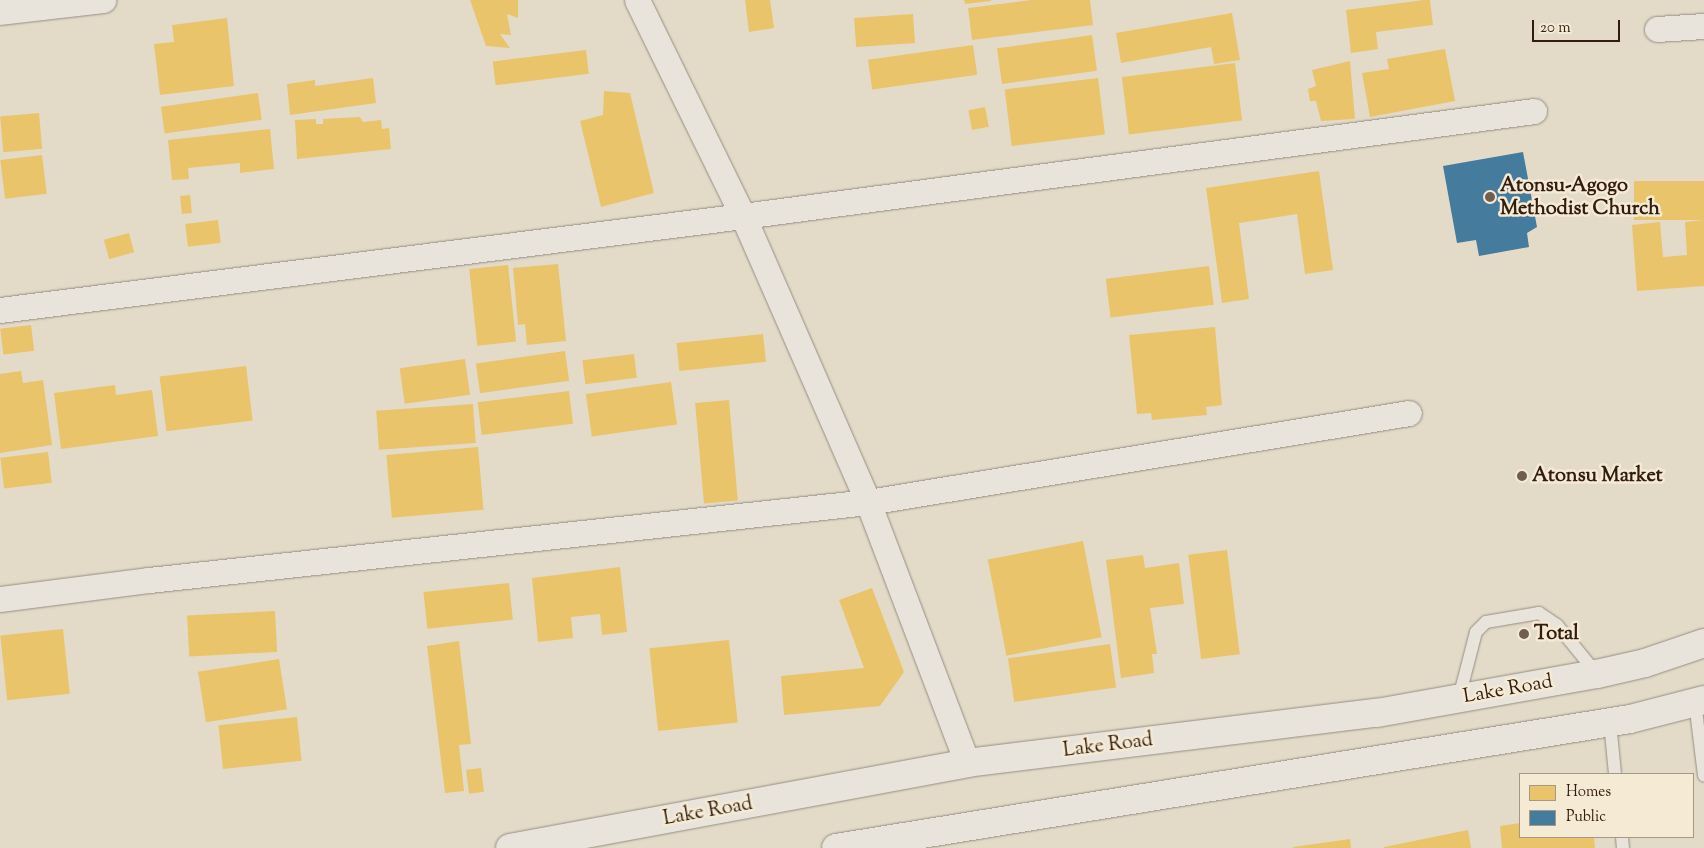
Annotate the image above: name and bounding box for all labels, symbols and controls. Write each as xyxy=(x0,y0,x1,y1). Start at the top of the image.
scale bar xyxy=(1534,10,1622,42)
text: 20 m xyxy=(1540,18,1571,39)
place label: Atonsu-Agogo Methodist Church xyxy=(1500,174,1660,221)
marker: Atonsu-Agogo Methodist Church xyxy=(1484,191,1496,203)
place label: Atonsu Market xyxy=(1532,464,1663,488)
marker: Atonsu Market xyxy=(1516,470,1528,482)
place label: Total xyxy=(1534,622,1579,646)
marker: Total xyxy=(1518,628,1530,640)
street label: Lake Road xyxy=(1461,670,1555,710)
street label: Lake Road xyxy=(1062,729,1154,763)
legend xyxy=(1519,773,1694,838)
text: Homes xyxy=(1566,782,1611,803)
street label: Lake Road xyxy=(661,792,755,832)
text: Public xyxy=(1566,807,1606,828)

